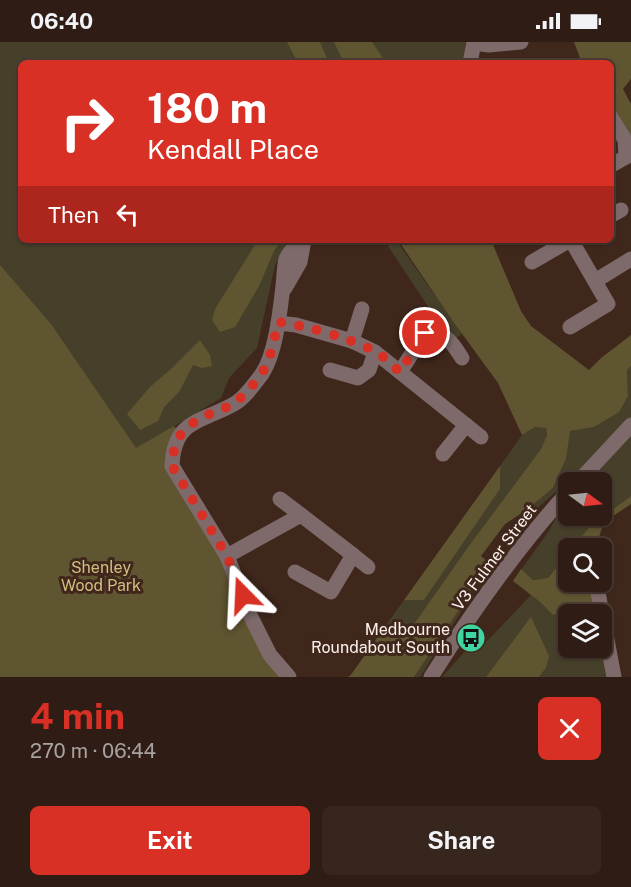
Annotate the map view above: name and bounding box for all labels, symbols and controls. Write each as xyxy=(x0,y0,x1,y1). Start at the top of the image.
text: 06:40 xyxy=(30,8,93,34)
text: 180 m xyxy=(147,83,267,132)
icon: right xyxy=(48,84,126,162)
text: Kendall Place xyxy=(147,133,319,165)
icon: left xyxy=(111,198,144,231)
text: Then xyxy=(48,202,99,228)
pin xyxy=(399,307,450,358)
icon: arrive xyxy=(408,316,441,349)
north arrow xyxy=(558,472,612,526)
map controls xyxy=(558,472,612,658)
street label: V3 Fulmer Street xyxy=(448,500,541,614)
button: search xyxy=(558,538,612,592)
park label: Shenley Wood Park xyxy=(61,558,141,595)
position arrow xyxy=(211,563,275,627)
button: layers xyxy=(558,604,612,658)
place label: Medbourne Roundabout South xyxy=(311,620,450,657)
bus stop icon: Medbourne Roundabout South xyxy=(455,622,487,654)
text: 4 min xyxy=(30,695,125,737)
button: close xyxy=(538,697,601,760)
text: 270 m · 06:44 xyxy=(30,739,156,763)
button: Exit xyxy=(30,806,310,875)
button: Share xyxy=(322,806,601,875)

